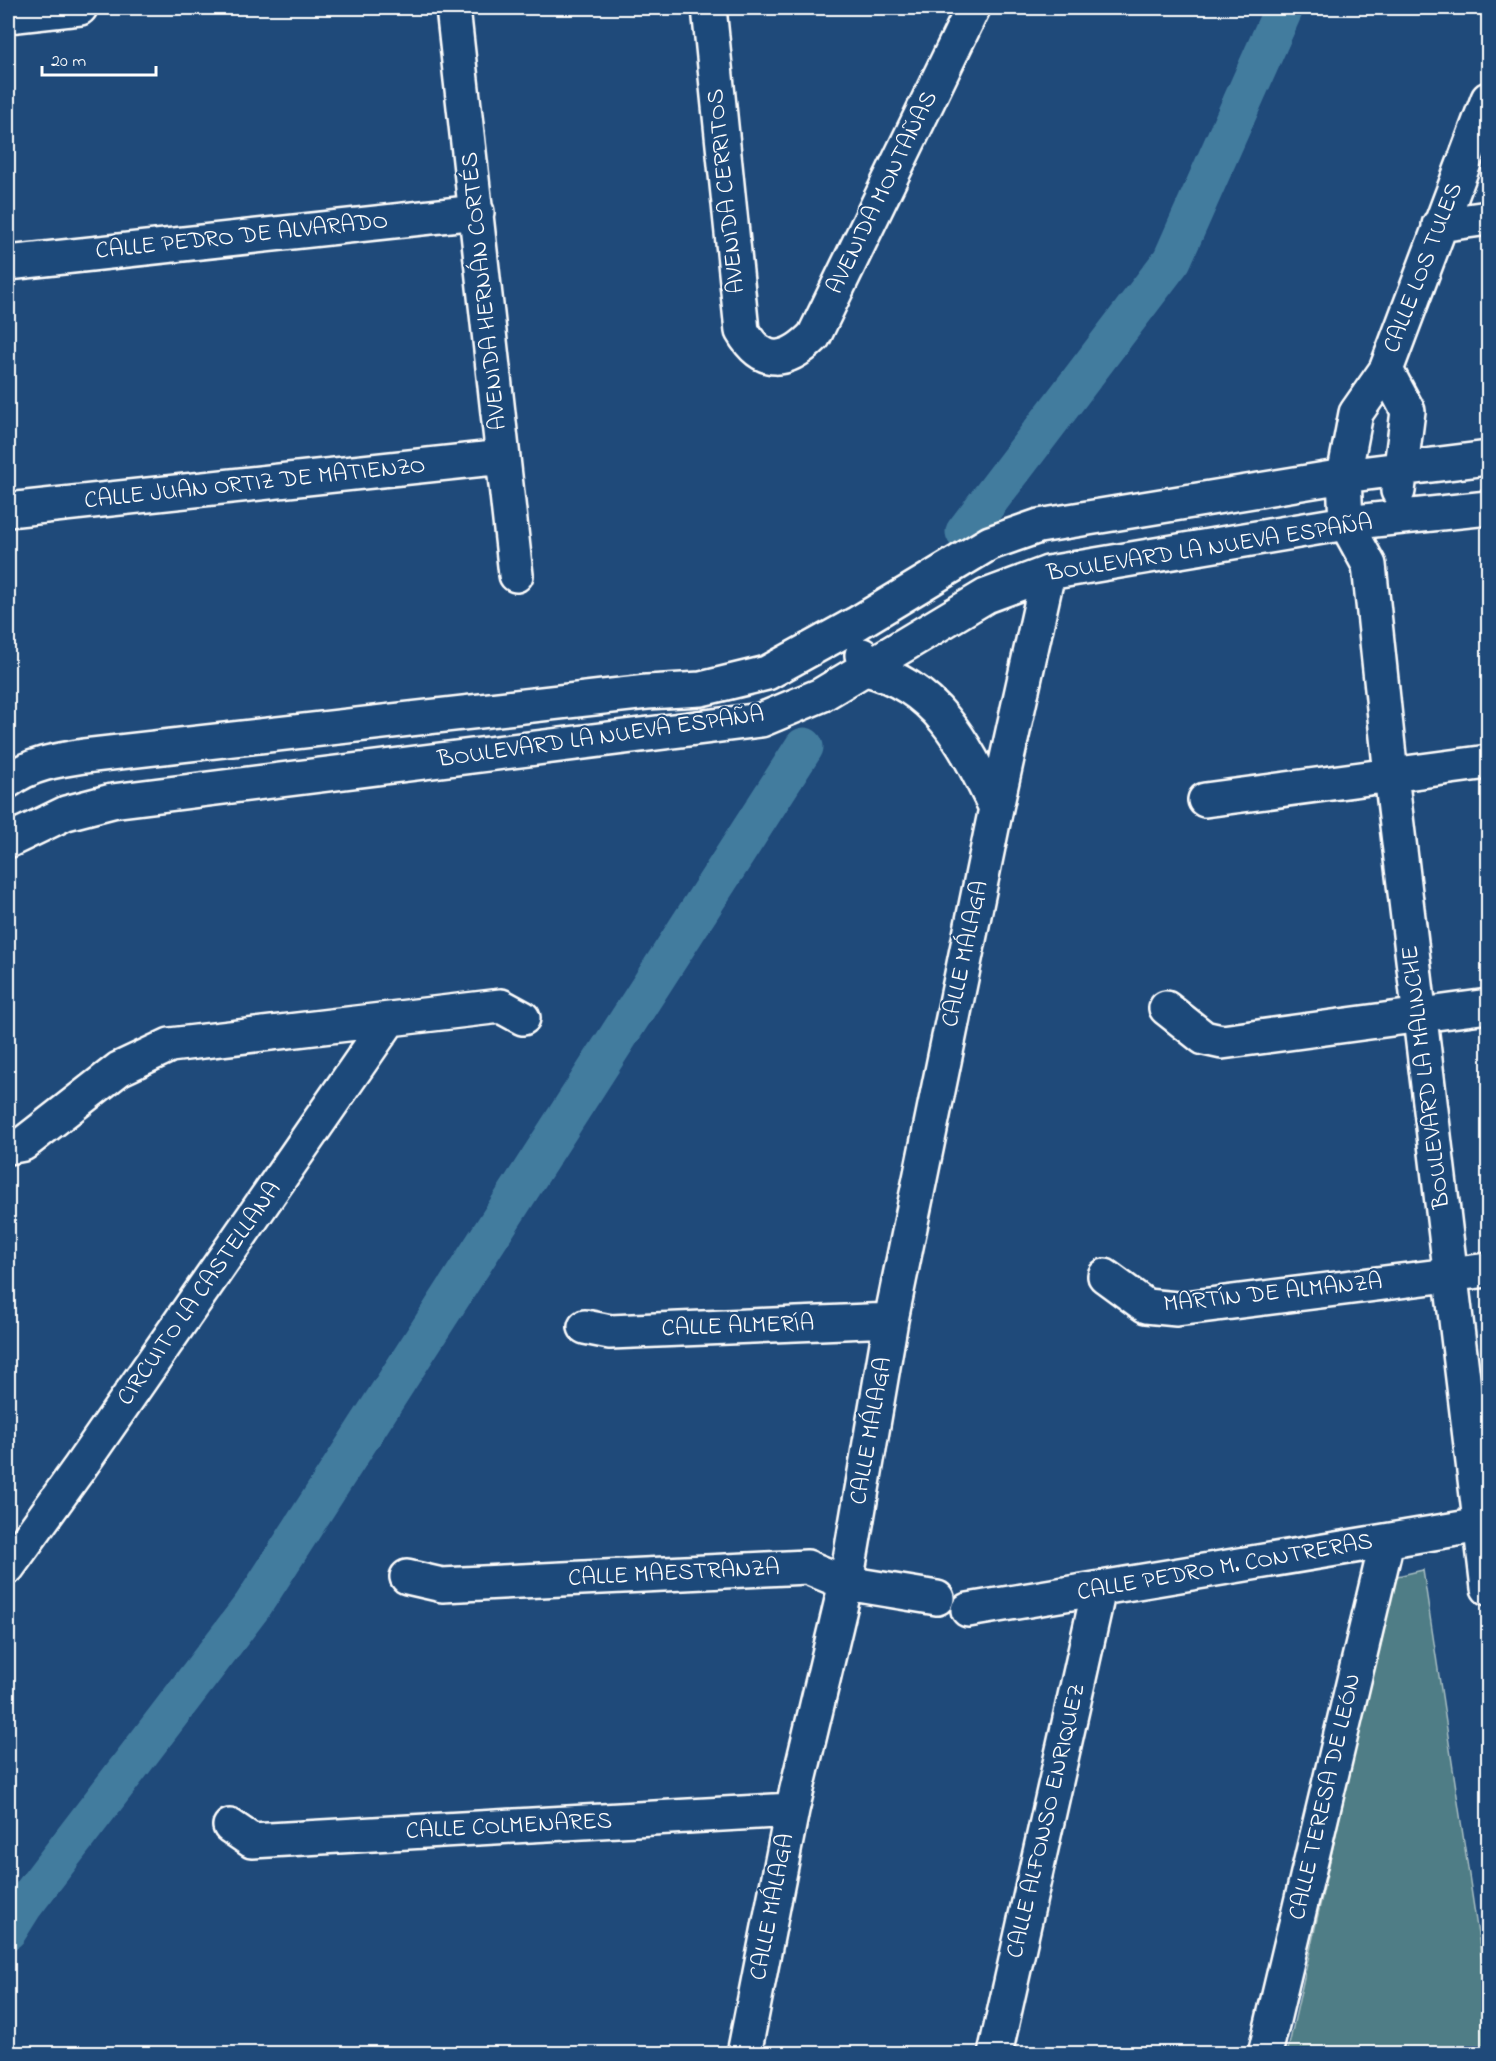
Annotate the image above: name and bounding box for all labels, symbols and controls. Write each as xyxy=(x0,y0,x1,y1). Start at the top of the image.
scale bar xyxy=(42,39,156,77)
text: 20 m xyxy=(51,49,86,75)
street label: AVENIDA MONTAÑAS xyxy=(819,85,947,301)
street label: AVENIDA CERRITOS xyxy=(699,87,755,295)
street label: AVENIDA HERNÁN CORTÉS xyxy=(453,150,517,432)
street label: CALLE LOS TULES xyxy=(1375,178,1473,358)
street label: CALLE PEDRO DE ALVARADO xyxy=(94,204,390,270)
street label: CALLE JUAN ORTIZ DE MATIENZO xyxy=(83,449,427,519)
street label: BOULEVARD LA NUEVA ESPAÑA xyxy=(1044,506,1375,592)
street label: BOULEVARD LA NUEVA ESPAÑA xyxy=(435,698,766,778)
street label: CALLE MÁLAGA xyxy=(933,877,999,1031)
street label: BOULEVARD LA MALINCHE xyxy=(1393,943,1461,1212)
street label: CIRCUITO LA CASTELLANA xyxy=(109,1175,291,1413)
street label: MARTÍN DE ALMANZA xyxy=(1162,1265,1384,1323)
street label: CALLE ALMERÍA xyxy=(661,1307,815,1347)
street label: CALLE MÁLAGA xyxy=(842,1355,902,1507)
street label: CALLE PEDRO M. CONTRERAS xyxy=(1074,1525,1376,1611)
street label: CALLE MAESTRANZA xyxy=(567,1551,781,1597)
street label: CALLE TERESA DE LEÓN xyxy=(1281,1670,1371,1924)
street label: CALLE ALFONSO ENRIQUEZ xyxy=(998,1680,1096,1962)
street label: CALLE COLMENARES xyxy=(405,1804,613,1850)
street label: CALLE MÁLAGA xyxy=(742,1830,804,1984)

